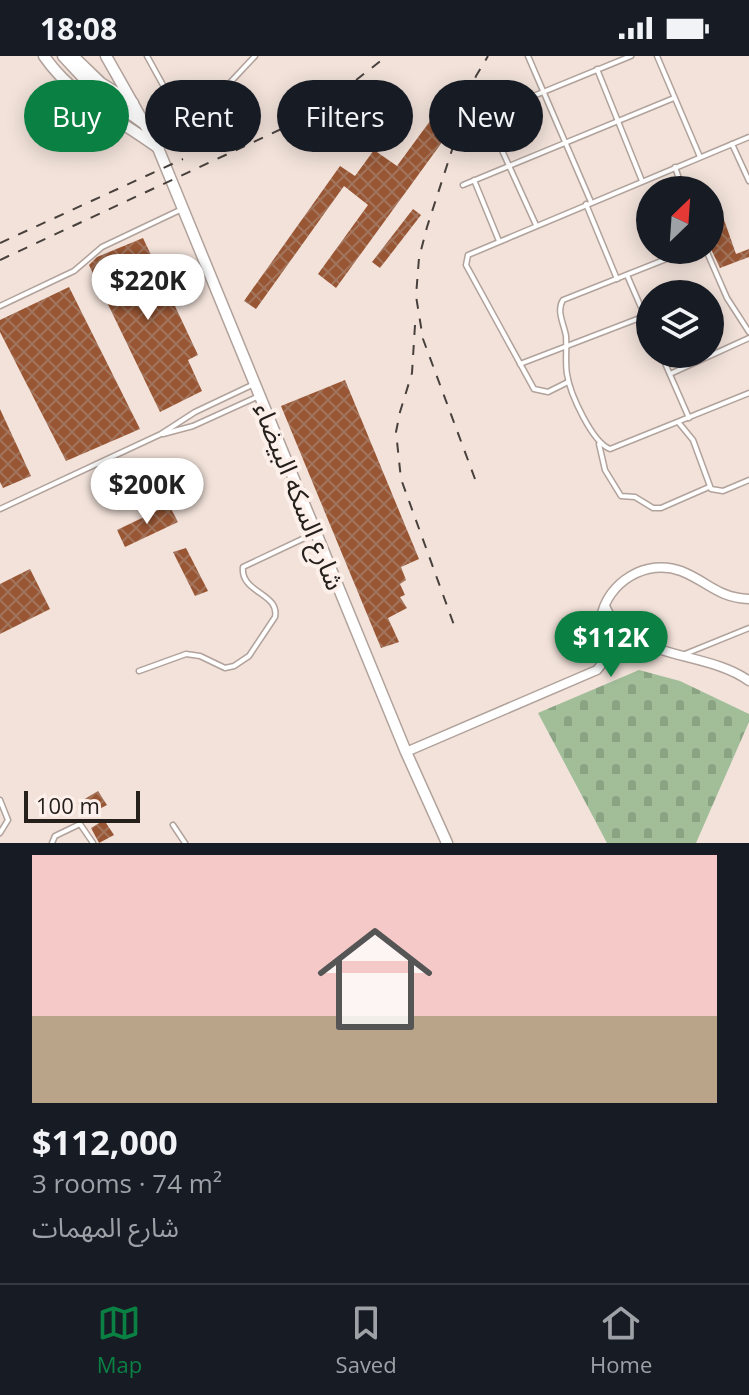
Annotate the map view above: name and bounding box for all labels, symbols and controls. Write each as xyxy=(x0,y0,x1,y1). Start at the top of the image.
text: 18:08 xyxy=(40,8,117,49)
chip: Buy xyxy=(24,80,129,152)
chip: Rent xyxy=(145,80,261,152)
chip: Filters xyxy=(277,80,413,152)
chip: New xyxy=(429,80,543,152)
north arrow xyxy=(636,176,724,264)
map controls xyxy=(636,176,724,368)
pin: $220K xyxy=(92,254,204,322)
text: $220K xyxy=(110,262,186,298)
button: layers xyxy=(636,280,724,368)
street label: شارع السكه البيضاء xyxy=(244,397,354,596)
pin: $200K xyxy=(91,458,203,526)
text: $200K xyxy=(109,466,185,502)
pin: $112K xyxy=(555,611,667,679)
text: $112K xyxy=(573,619,649,655)
scale bar xyxy=(24,787,140,823)
text: 100 m xyxy=(36,790,100,820)
icon: home xyxy=(303,907,447,1051)
text: $112,000 xyxy=(32,1119,178,1165)
text: 3 rooms · 74 m² xyxy=(32,1165,222,1201)
text: شارع المهمات xyxy=(32,1209,179,1245)
tab: Map xyxy=(97,1301,142,1379)
tab: Saved xyxy=(336,1301,397,1379)
tab: Home xyxy=(590,1301,652,1379)

